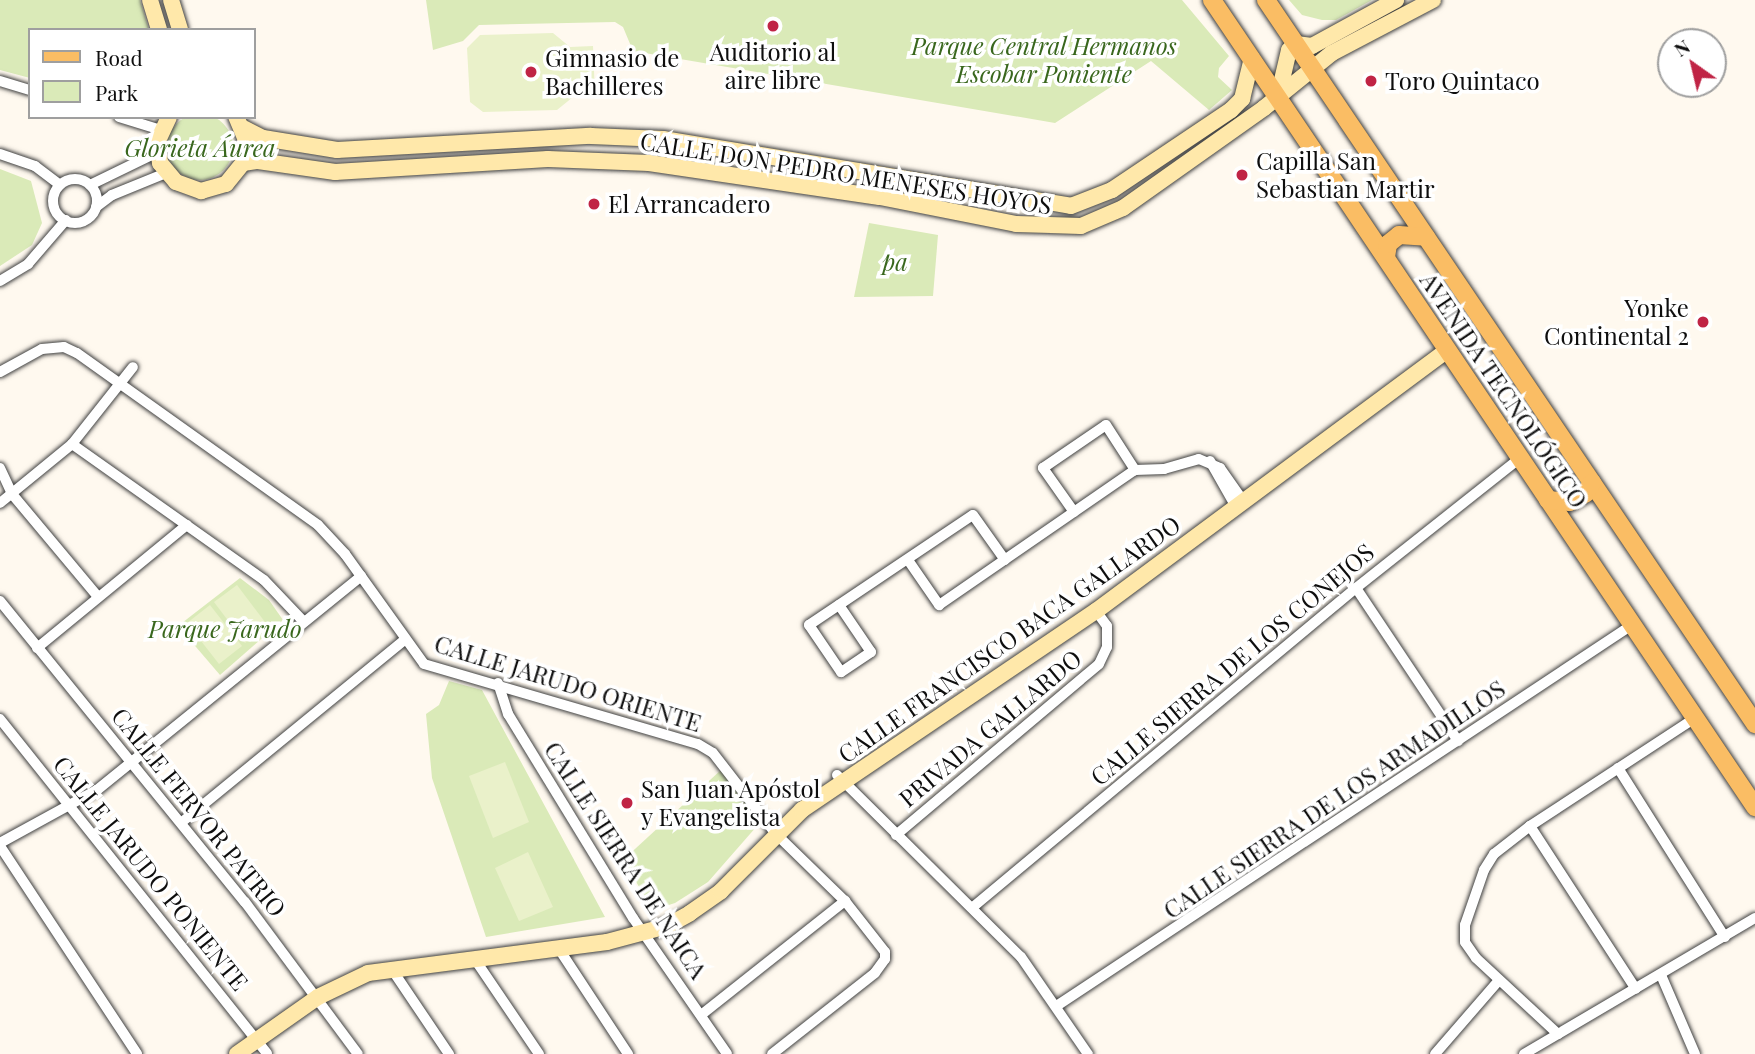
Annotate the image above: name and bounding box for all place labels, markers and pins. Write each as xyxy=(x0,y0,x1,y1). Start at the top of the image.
marker: Auditorio al aire libre xyxy=(765,18,781,34)
place label: Auditorio al aire libre xyxy=(710,38,836,94)
place label: Gimnasio de Bachilleres xyxy=(545,44,679,100)
marker: Gimnasio de Bachilleres xyxy=(523,64,539,80)
place label: Toro Quintaco xyxy=(1385,67,1540,95)
marker: Toro Quintaco xyxy=(1363,73,1379,89)
place label: Capilla San Sebastian Martir xyxy=(1256,147,1435,203)
marker: Capilla San Sebastian Martir xyxy=(1234,167,1250,183)
place label: El Arrancadero xyxy=(608,190,771,218)
marker: El Arrancadero xyxy=(586,196,602,212)
place label: Yonke Continental 2 xyxy=(1544,294,1689,350)
marker: Yonke Continental 2 xyxy=(1695,314,1711,330)
place label: San Juan Apóstol y Evangelista xyxy=(641,775,821,831)
marker: San Juan Apóstol y Evangelista xyxy=(619,795,635,811)

